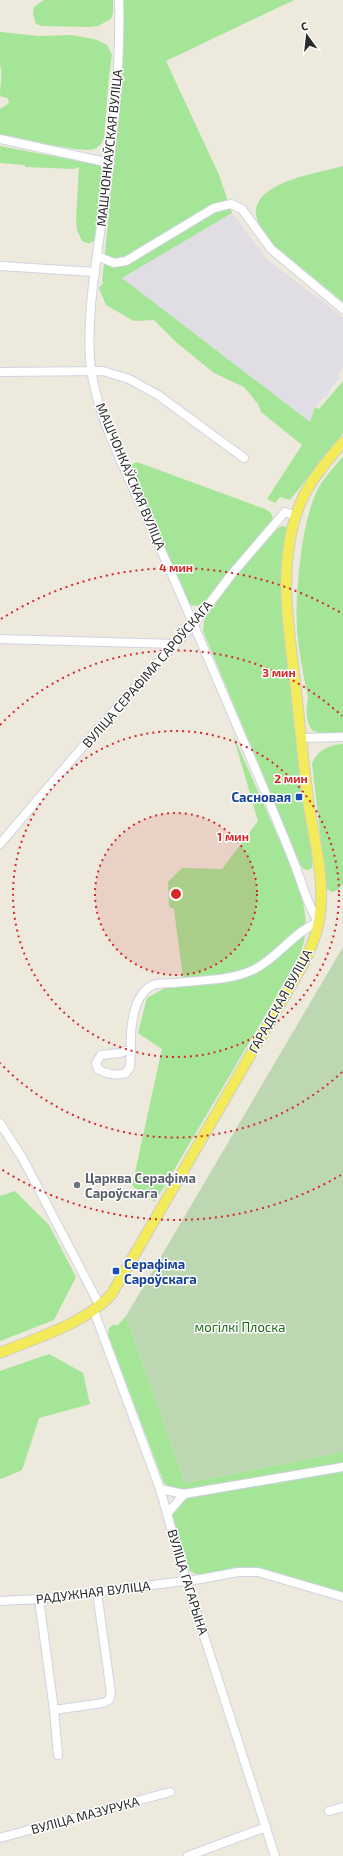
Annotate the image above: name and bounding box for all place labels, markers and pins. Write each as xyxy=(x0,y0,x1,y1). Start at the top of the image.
place label: Сасновая xyxy=(231,789,291,805)
marker: Сасновая xyxy=(294,792,304,802)
centre of rings xyxy=(169,887,183,901)
place label: Царква Серафіма Сароўскага xyxy=(85,1170,196,1201)
marker: Царква Серафіма Сароўскага xyxy=(72,1180,82,1190)
place label: Серафіма Сароўскага xyxy=(124,1256,197,1287)
marker: Серафіма Сароўскага xyxy=(111,1266,121,1276)

